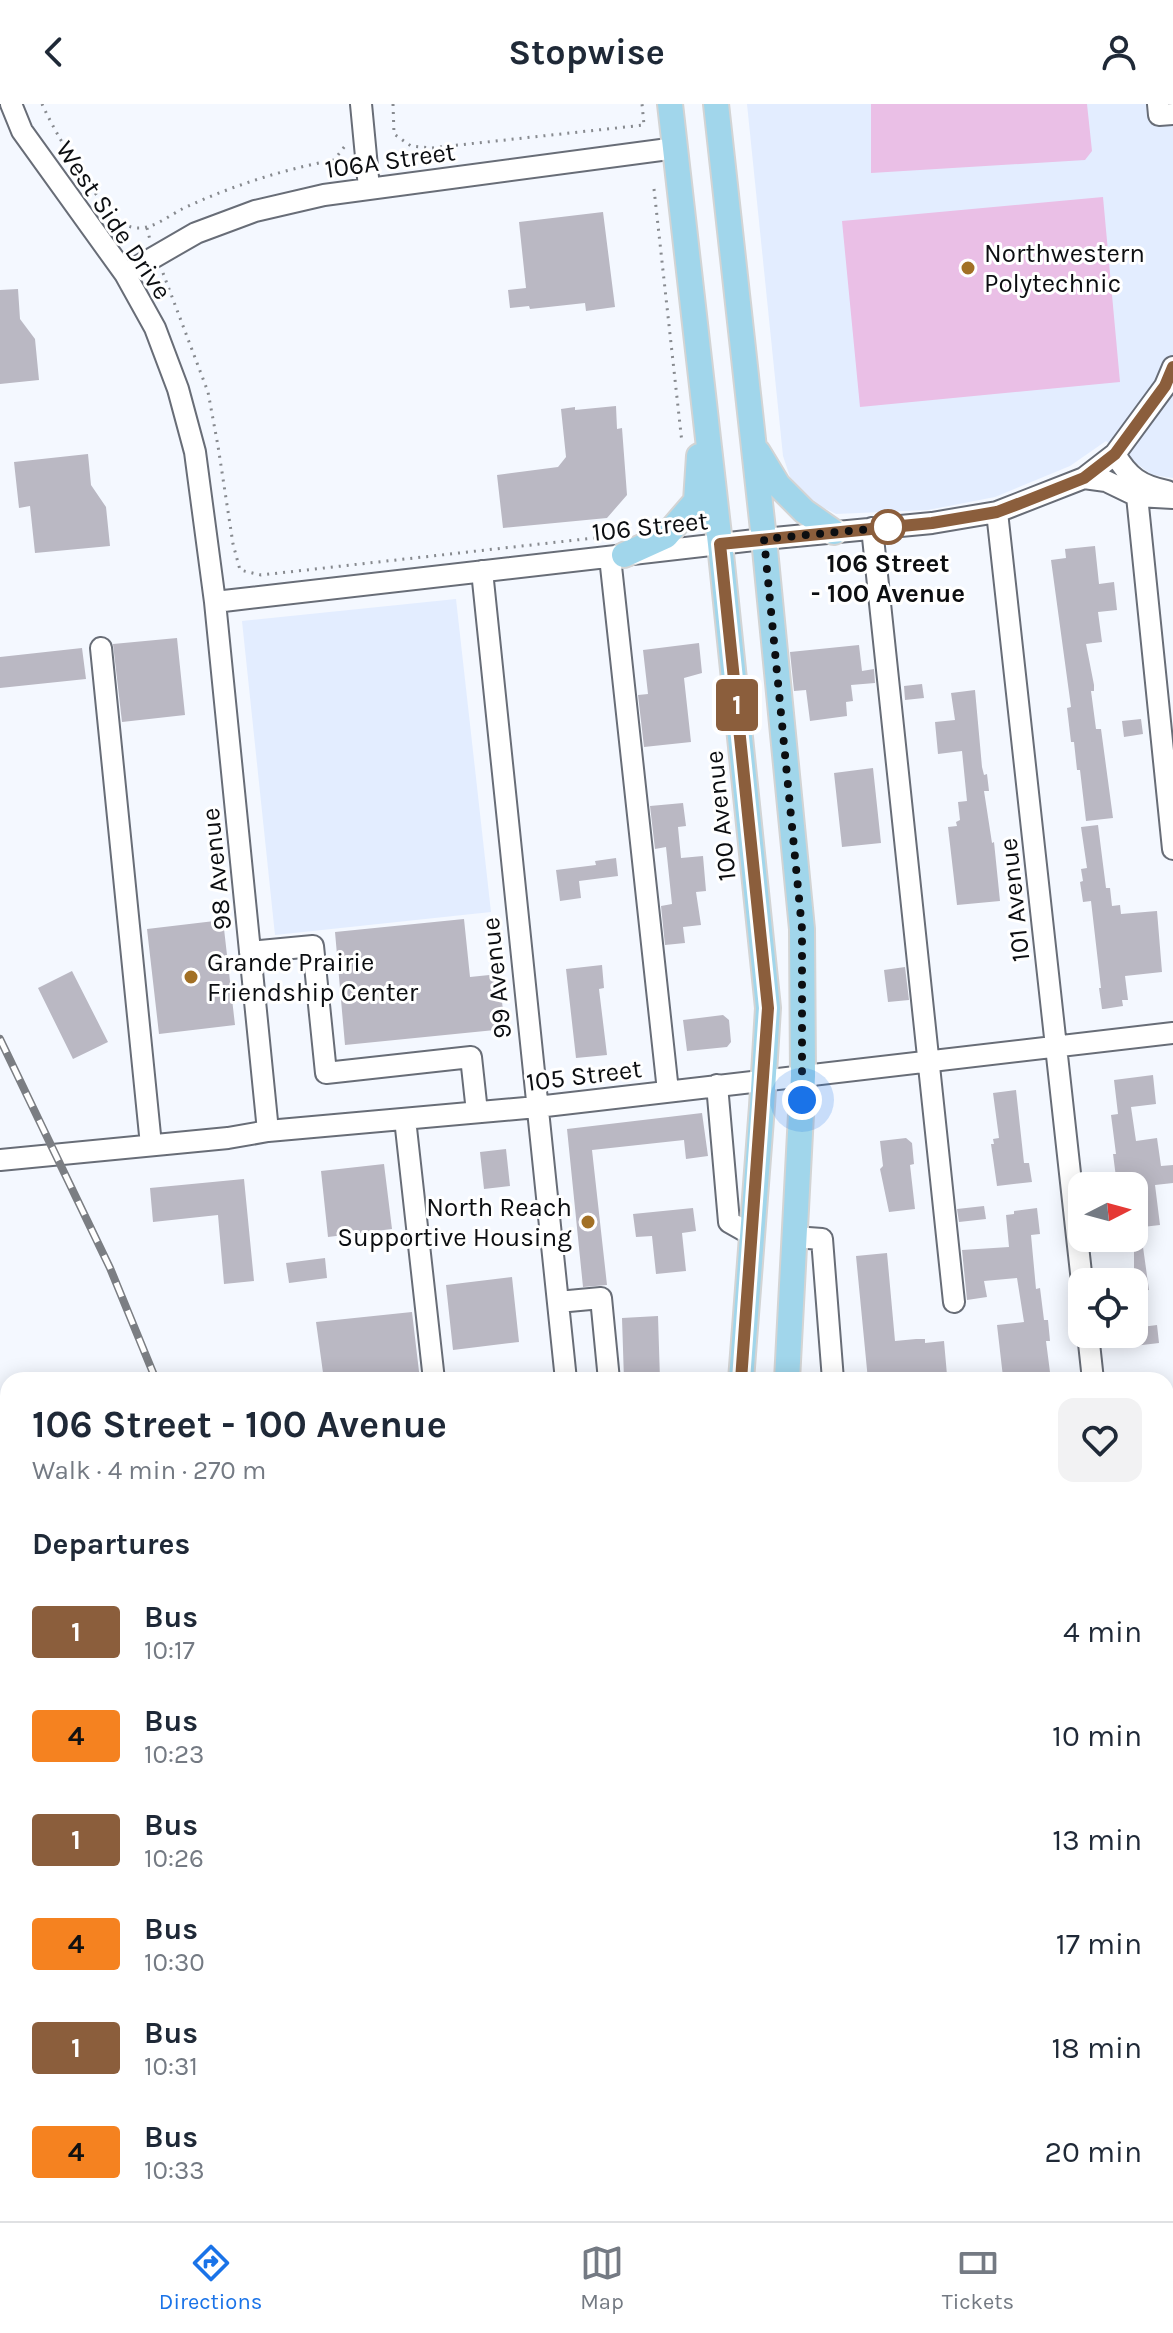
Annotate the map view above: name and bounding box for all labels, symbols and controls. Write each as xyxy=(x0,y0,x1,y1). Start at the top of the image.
icon: back xyxy=(32,30,76,74)
icon: person xyxy=(1097,30,1141,74)
text: Stopwise xyxy=(508,31,665,73)
street label: West Side Drive xyxy=(49,135,178,305)
street label: 106A Street xyxy=(323,136,457,185)
place label: Northwestern Polytechnic xyxy=(984,238,1145,299)
marker: Northwestern Polytechnic xyxy=(959,259,977,277)
street label: 106 Street xyxy=(591,505,710,548)
marker: 106 Street - 100 Avenue xyxy=(871,510,905,544)
place label: 106 Street - 100 Avenue xyxy=(811,548,965,609)
line badge: 1 xyxy=(711,679,763,731)
text: 1 xyxy=(732,688,742,721)
street label: 100 Avenue xyxy=(698,749,743,883)
street label: 98 Avenue xyxy=(195,806,238,932)
street label: 101 Avenue xyxy=(993,836,1036,963)
street label: 99 Avenue xyxy=(475,916,518,1040)
place label: Grande Prairie Friendship Center xyxy=(207,947,419,1008)
marker: Grande Prairie Friendship Center xyxy=(182,968,200,986)
street label: 105 Street xyxy=(524,1053,644,1098)
your location xyxy=(782,1080,822,1120)
north arrow xyxy=(1068,1172,1148,1252)
map controls xyxy=(1068,1172,1148,1348)
place label: North Reach Supportive Housing xyxy=(337,1192,572,1253)
marker: North Reach Supportive Housing xyxy=(579,1213,597,1231)
button: locate xyxy=(1068,1268,1148,1348)
button: heart xyxy=(1058,1398,1142,1482)
text: 106 Street - 100 Avenue xyxy=(32,1402,447,1447)
text: Walk · 4 min · 270 m xyxy=(32,1455,266,1486)
text: Departures xyxy=(32,1526,190,1562)
text: Bus xyxy=(144,1599,198,1635)
text: 4 min xyxy=(1063,1614,1142,1650)
text: 1 xyxy=(71,1615,81,1648)
text: 10:17 xyxy=(144,1635,195,1666)
text: Bus xyxy=(144,1703,198,1739)
text: 10 min xyxy=(1052,1718,1142,1754)
text: 4 xyxy=(68,1719,84,1752)
text: 10:23 xyxy=(144,1739,204,1770)
text: Bus xyxy=(144,1807,198,1843)
text: 13 min xyxy=(1052,1822,1142,1858)
text: 1 xyxy=(71,1823,81,1856)
text: 10:26 xyxy=(144,1843,204,1874)
text: Bus xyxy=(144,1911,198,1947)
text: 17 min xyxy=(1056,1926,1142,1962)
text: 4 xyxy=(68,1927,84,1960)
text: 10:30 xyxy=(144,1947,205,1978)
text: Bus xyxy=(144,2015,198,2051)
text: 18 min xyxy=(1051,2030,1142,2066)
text: 1 xyxy=(71,2031,81,2064)
text: 10:31 xyxy=(144,2051,198,2082)
text: Bus xyxy=(144,2119,198,2155)
text: 20 min xyxy=(1045,2134,1142,2170)
text: 4 xyxy=(68,2135,84,2168)
text: 10:33 xyxy=(144,2155,205,2186)
tab: Directions xyxy=(159,2241,262,2315)
tab: Map xyxy=(580,2241,624,2315)
tab: Tickets xyxy=(942,2241,1014,2315)

